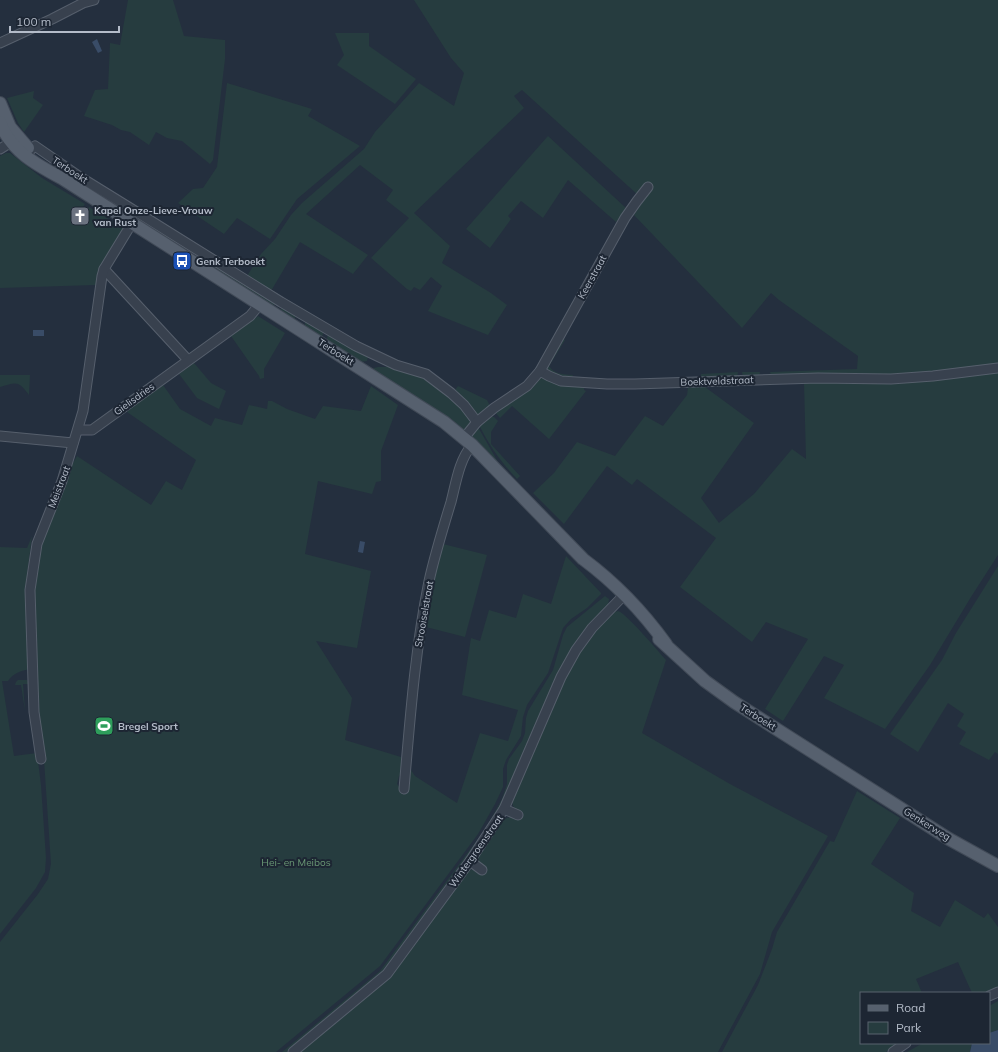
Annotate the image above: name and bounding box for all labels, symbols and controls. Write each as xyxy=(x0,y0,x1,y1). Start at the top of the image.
scale bar xyxy=(10,8,119,34)
text: 100 m xyxy=(16,14,51,29)
street label: Terboekt xyxy=(50,154,91,187)
place label: Kapel Onze-Lieve-Vrouw van Rust xyxy=(93,204,213,229)
church icon: Kapel Onze-Lieve-Vrouw van Rust xyxy=(69,205,91,227)
bus stop icon: Genk Terboekt xyxy=(171,250,193,272)
street label: Keerstraat xyxy=(575,252,610,301)
place label: Genk Terboekt xyxy=(196,255,265,268)
street label: Terboekt xyxy=(316,336,357,368)
street label: Boektveldstraat xyxy=(680,373,754,389)
street label: Gielisdries xyxy=(111,380,157,418)
street label: Meistraat xyxy=(45,464,73,510)
street label: Strooiselstraat xyxy=(412,579,436,648)
street label: Terboekt xyxy=(738,701,779,733)
sports icon: Bregel Sport xyxy=(93,715,115,737)
place label: Bregel Sport xyxy=(118,720,178,733)
street label: Genkerweg xyxy=(901,804,953,844)
street label: Wintergroenstraat xyxy=(446,812,506,890)
park label: Hei- en Meibos xyxy=(261,856,331,869)
legend xyxy=(860,992,990,1044)
text: Road xyxy=(896,1000,925,1015)
text: Park xyxy=(896,1020,922,1035)

